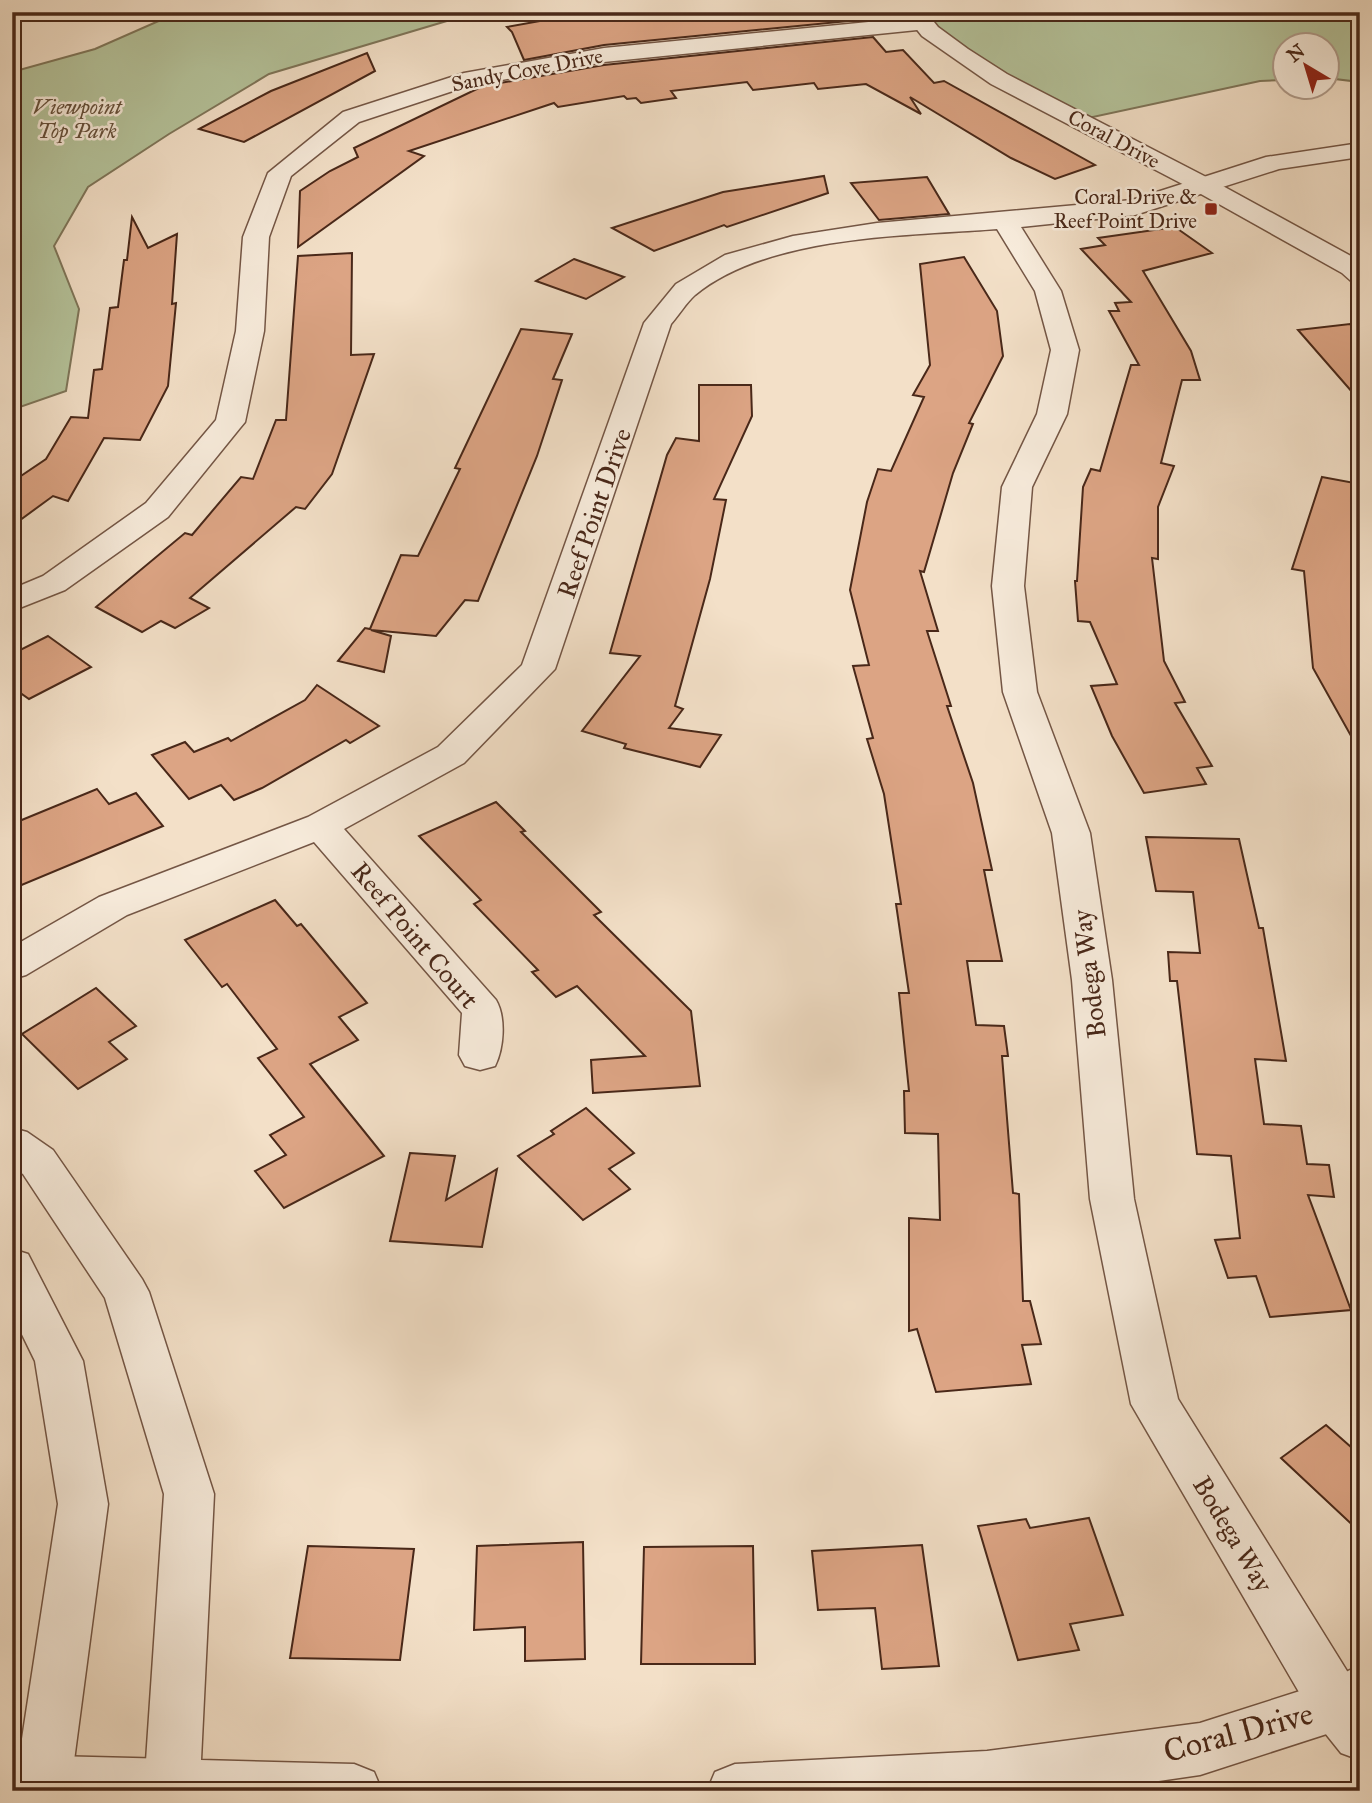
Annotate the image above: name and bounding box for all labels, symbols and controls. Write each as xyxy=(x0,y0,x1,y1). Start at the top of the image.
north arrow xyxy=(1270,32,1340,102)
text: N xyxy=(1282,39,1309,67)
street label: Sandy Cove Drive xyxy=(449,43,605,97)
park label: Viewpoint Top Park xyxy=(33,94,123,144)
street label: Coral Drive xyxy=(1064,104,1165,174)
place label: Coral Drive & Reef Point Drive xyxy=(1053,184,1197,234)
marker: Coral Drive & Reef Point Drive xyxy=(1203,201,1219,217)
street label: Reef Point Drive xyxy=(550,424,638,602)
street label: Reef Point Court xyxy=(344,855,486,1015)
street label: Bodega Way xyxy=(1065,907,1113,1040)
street label: Bodega Way xyxy=(1186,1470,1280,1598)
street label: Coral Drive xyxy=(1159,1694,1317,1771)

